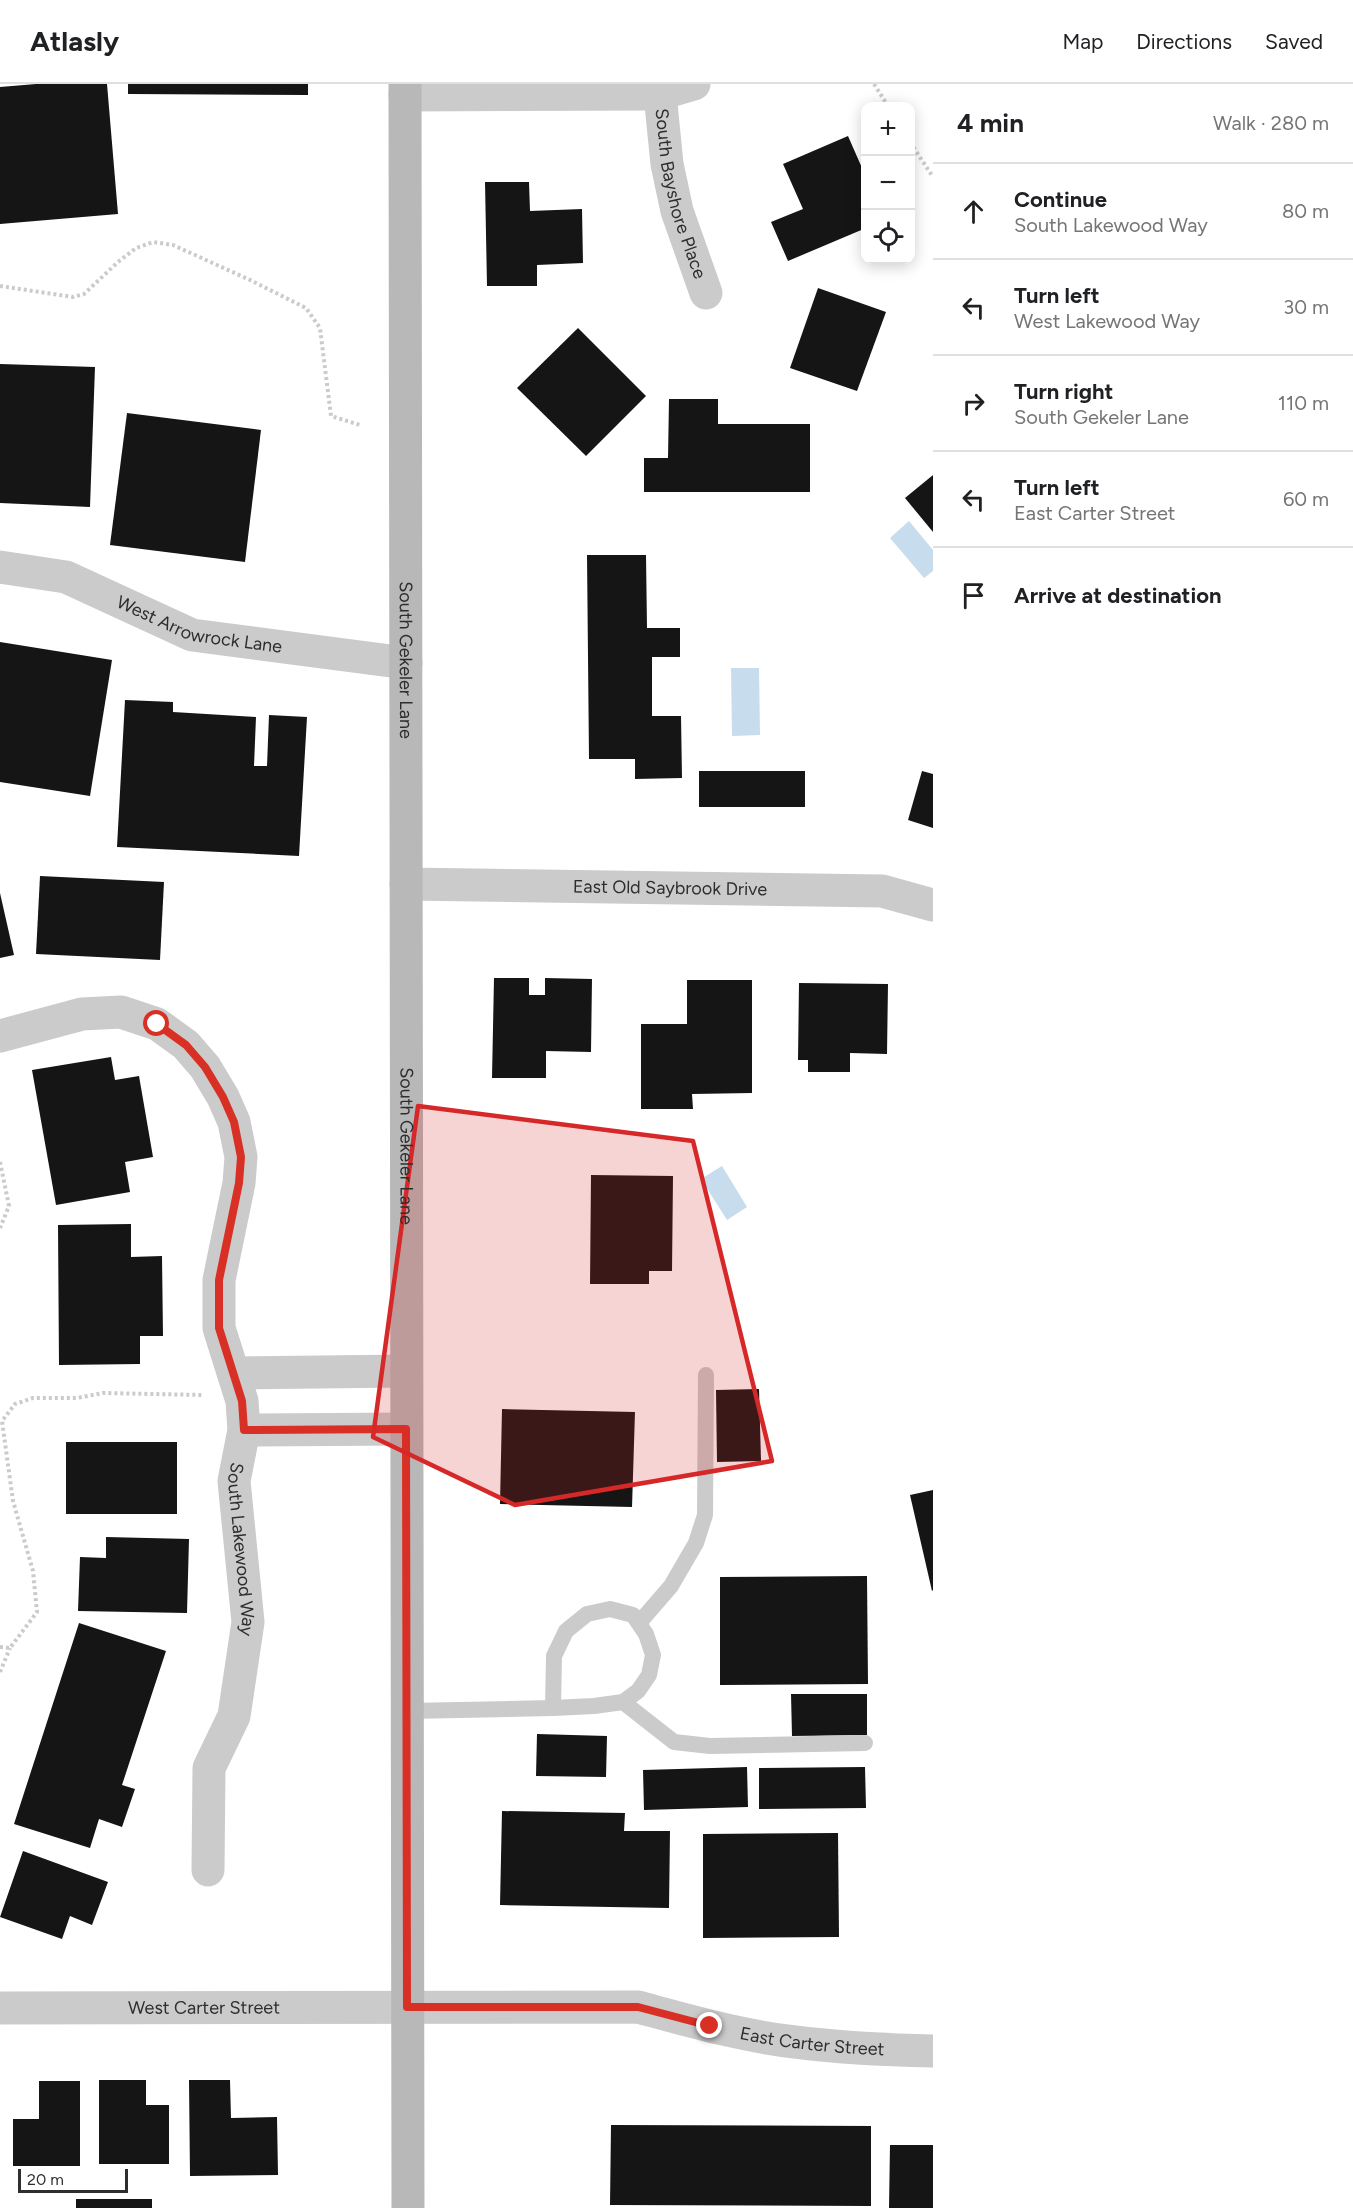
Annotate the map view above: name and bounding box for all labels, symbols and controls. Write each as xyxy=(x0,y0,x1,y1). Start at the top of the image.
text: Atlasly xyxy=(30,24,119,58)
text: Map xyxy=(1062,29,1103,54)
text: Directions xyxy=(1136,29,1232,54)
text: Saved xyxy=(1265,29,1323,54)
map controls xyxy=(861,102,915,264)
button: + xyxy=(861,102,915,156)
street label: South Bayshore Place xyxy=(651,107,711,282)
text: 4 min xyxy=(957,107,1024,139)
text: Walk · 280 m xyxy=(1213,111,1329,135)
button: − xyxy=(861,156,915,210)
text: Continue xyxy=(1014,186,1107,213)
icon: ahead xyxy=(957,195,990,228)
text: 80 m xyxy=(1282,199,1329,223)
button: locate xyxy=(861,210,915,264)
text: South Lakewood Way xyxy=(1014,213,1208,237)
text: Turn left xyxy=(1014,282,1100,309)
icon: left xyxy=(957,291,990,324)
text: 30 m xyxy=(1283,295,1329,319)
text: West Lakewood Way xyxy=(1014,309,1200,333)
text: Turn right xyxy=(1014,378,1113,405)
icon: right xyxy=(957,387,990,420)
text: 110 m xyxy=(1278,391,1329,415)
text: South Gekeler Lane xyxy=(1014,405,1189,429)
text: Turn left xyxy=(1014,474,1100,501)
icon: left xyxy=(957,483,990,516)
text: 60 m xyxy=(1283,487,1329,511)
text: East Carter Street xyxy=(1014,501,1175,525)
icon: arrive xyxy=(957,579,990,612)
street label: South Gekeler Lane xyxy=(395,581,417,739)
text: Arrive at destination xyxy=(1014,582,1222,609)
street label: West Arrowrock Lane xyxy=(113,591,284,658)
street label: East Old Saybrook Drive xyxy=(573,875,768,900)
route start xyxy=(143,1010,169,1036)
street label: South Gekeler Lane xyxy=(395,1067,418,1225)
street label: South Lakewood Way xyxy=(223,1461,260,1638)
street label: West Carter Street xyxy=(128,1997,280,2019)
route end xyxy=(696,2012,722,2038)
street label: East Carter Street xyxy=(738,2022,885,2060)
scale bar xyxy=(18,2166,128,2194)
text: 20 m xyxy=(27,2170,64,2189)

